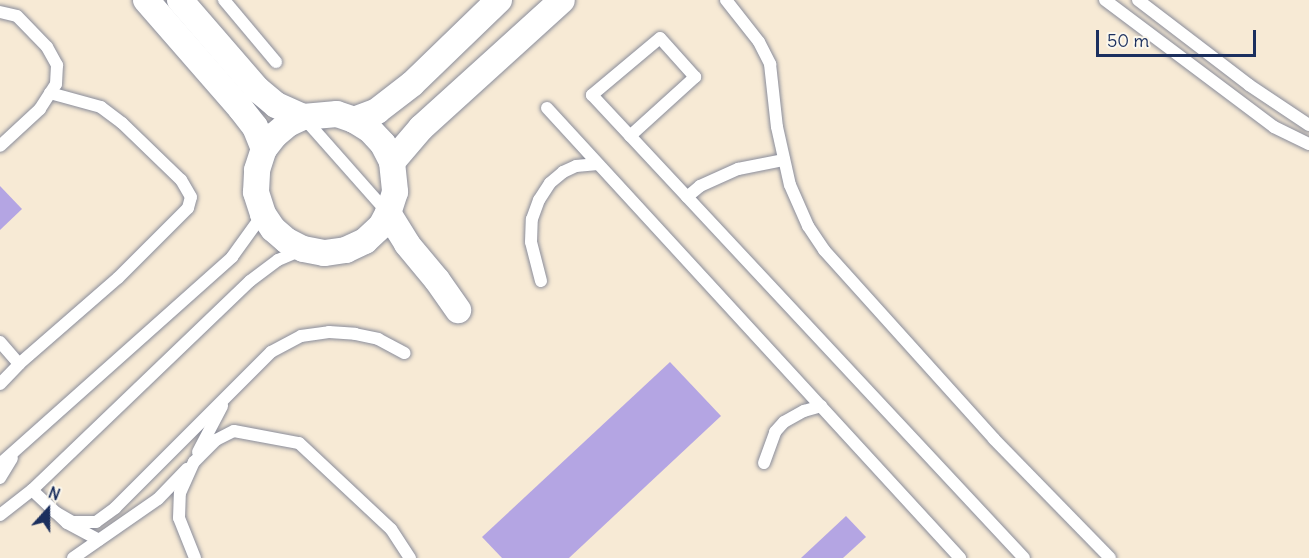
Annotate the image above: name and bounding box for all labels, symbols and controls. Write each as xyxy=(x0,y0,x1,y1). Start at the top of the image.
scale bar xyxy=(1099,18,1260,56)
text: 50 m xyxy=(1107,29,1149,52)
north arrow xyxy=(18,480,78,540)
text: N xyxy=(46,482,63,505)

